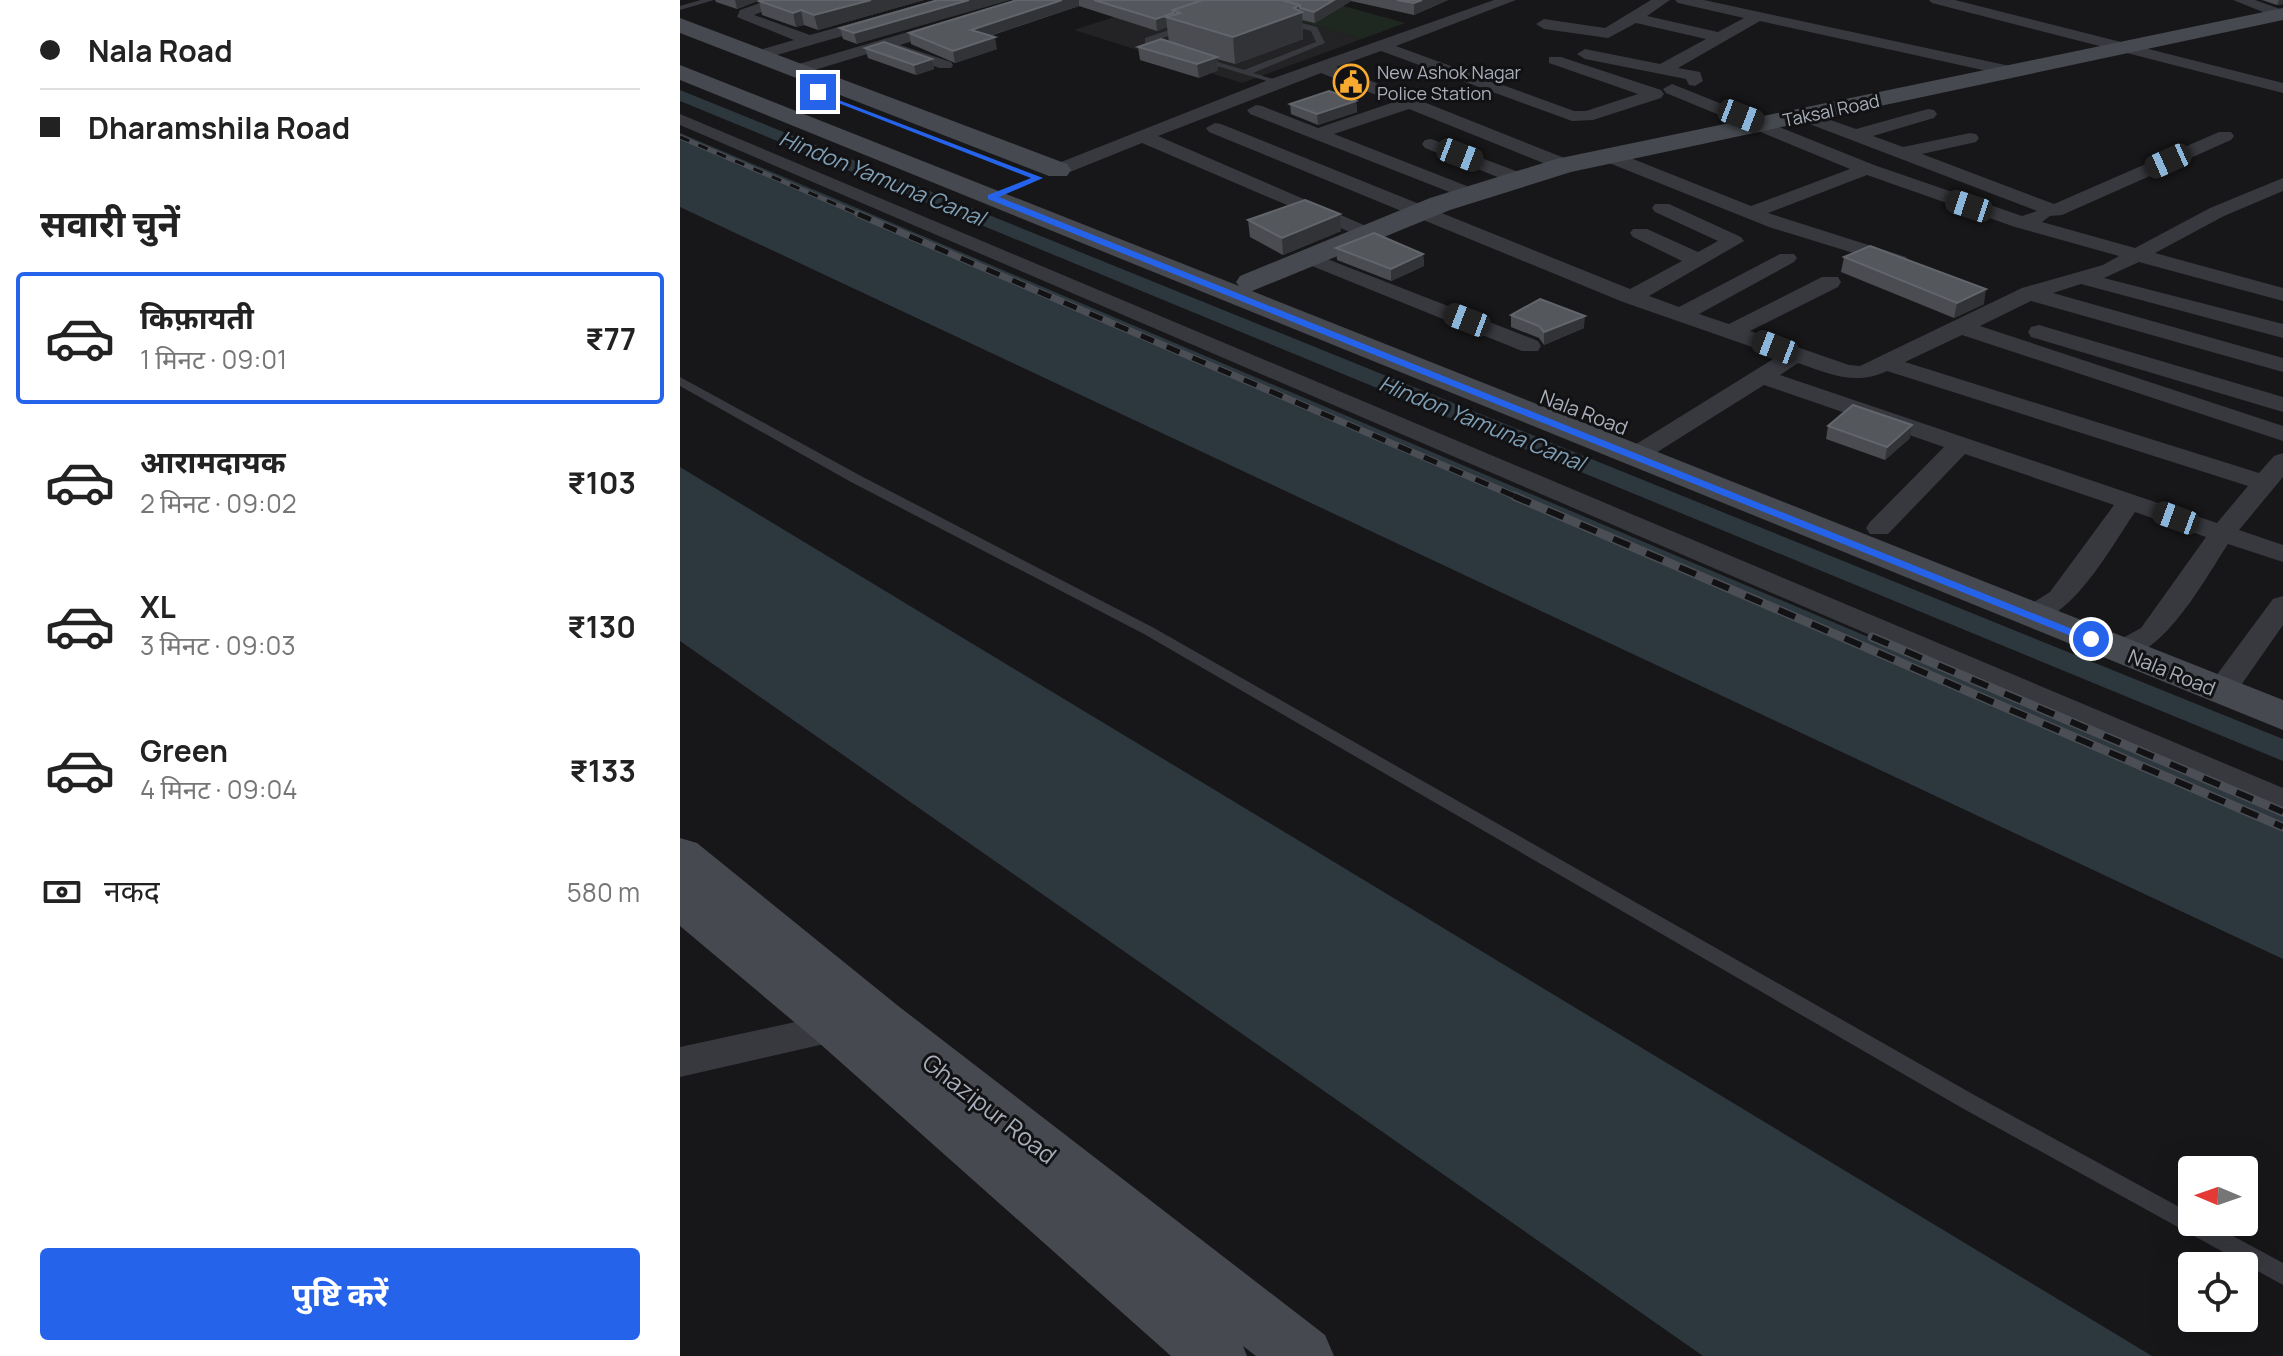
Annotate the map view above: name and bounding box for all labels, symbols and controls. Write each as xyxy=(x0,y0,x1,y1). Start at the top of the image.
text: Nala Road xyxy=(88,30,233,71)
place label: New Ashok Nagar Police Station xyxy=(1377,60,1522,105)
public building icon: New Ashok Nagar Police Station xyxy=(1332,63,1370,101)
route end xyxy=(800,74,836,110)
street label: Taksal Road xyxy=(1781,88,1881,132)
car xyxy=(1714,96,1768,136)
text: Dharamshila Road xyxy=(88,107,350,148)
water label: Hindon Yamuna Canal xyxy=(775,123,992,234)
car xyxy=(1433,135,1487,175)
car xyxy=(2141,140,2195,182)
car xyxy=(1942,187,1996,225)
text: सवारी चुनें xyxy=(40,199,180,248)
text: किफ़ायती xyxy=(140,297,254,338)
car xyxy=(1440,300,1494,340)
icon: car xyxy=(44,302,116,374)
text: ₹77 xyxy=(585,318,636,359)
car xyxy=(1748,327,1802,367)
text: 1 मिनट · 09:01 xyxy=(140,341,287,377)
water label: Hindon Yamuna Canal xyxy=(1375,368,1592,479)
street label: Nala Road xyxy=(1536,383,1632,441)
text: आरामदायक xyxy=(140,441,286,482)
icon: car xyxy=(44,446,116,518)
text: ₹103 xyxy=(567,462,636,503)
text: 2 मिनट · 09:02 xyxy=(140,485,297,521)
car xyxy=(2149,499,2203,537)
text: XL xyxy=(140,586,176,627)
icon: car xyxy=(44,590,116,662)
text: ₹130 xyxy=(567,606,636,647)
route start xyxy=(2073,621,2109,657)
text: 3 मिनट · 09:03 xyxy=(140,627,296,663)
street label: Nala Road xyxy=(2124,642,2220,702)
text: Green xyxy=(140,730,228,771)
icon: car xyxy=(44,734,116,806)
text: ₹133 xyxy=(569,750,636,791)
text: 4 मिनट · 09:04 xyxy=(140,771,298,807)
icon: cash xyxy=(40,870,84,914)
text: नकद xyxy=(104,870,160,911)
text: 580 m xyxy=(567,874,640,910)
street label: Ghazipur Road xyxy=(916,1045,1064,1171)
north arrow xyxy=(2178,1156,2258,1236)
map controls xyxy=(2178,1156,2258,1332)
button: पुष्टि करें xyxy=(40,1248,640,1340)
button: locate xyxy=(2178,1252,2258,1332)

